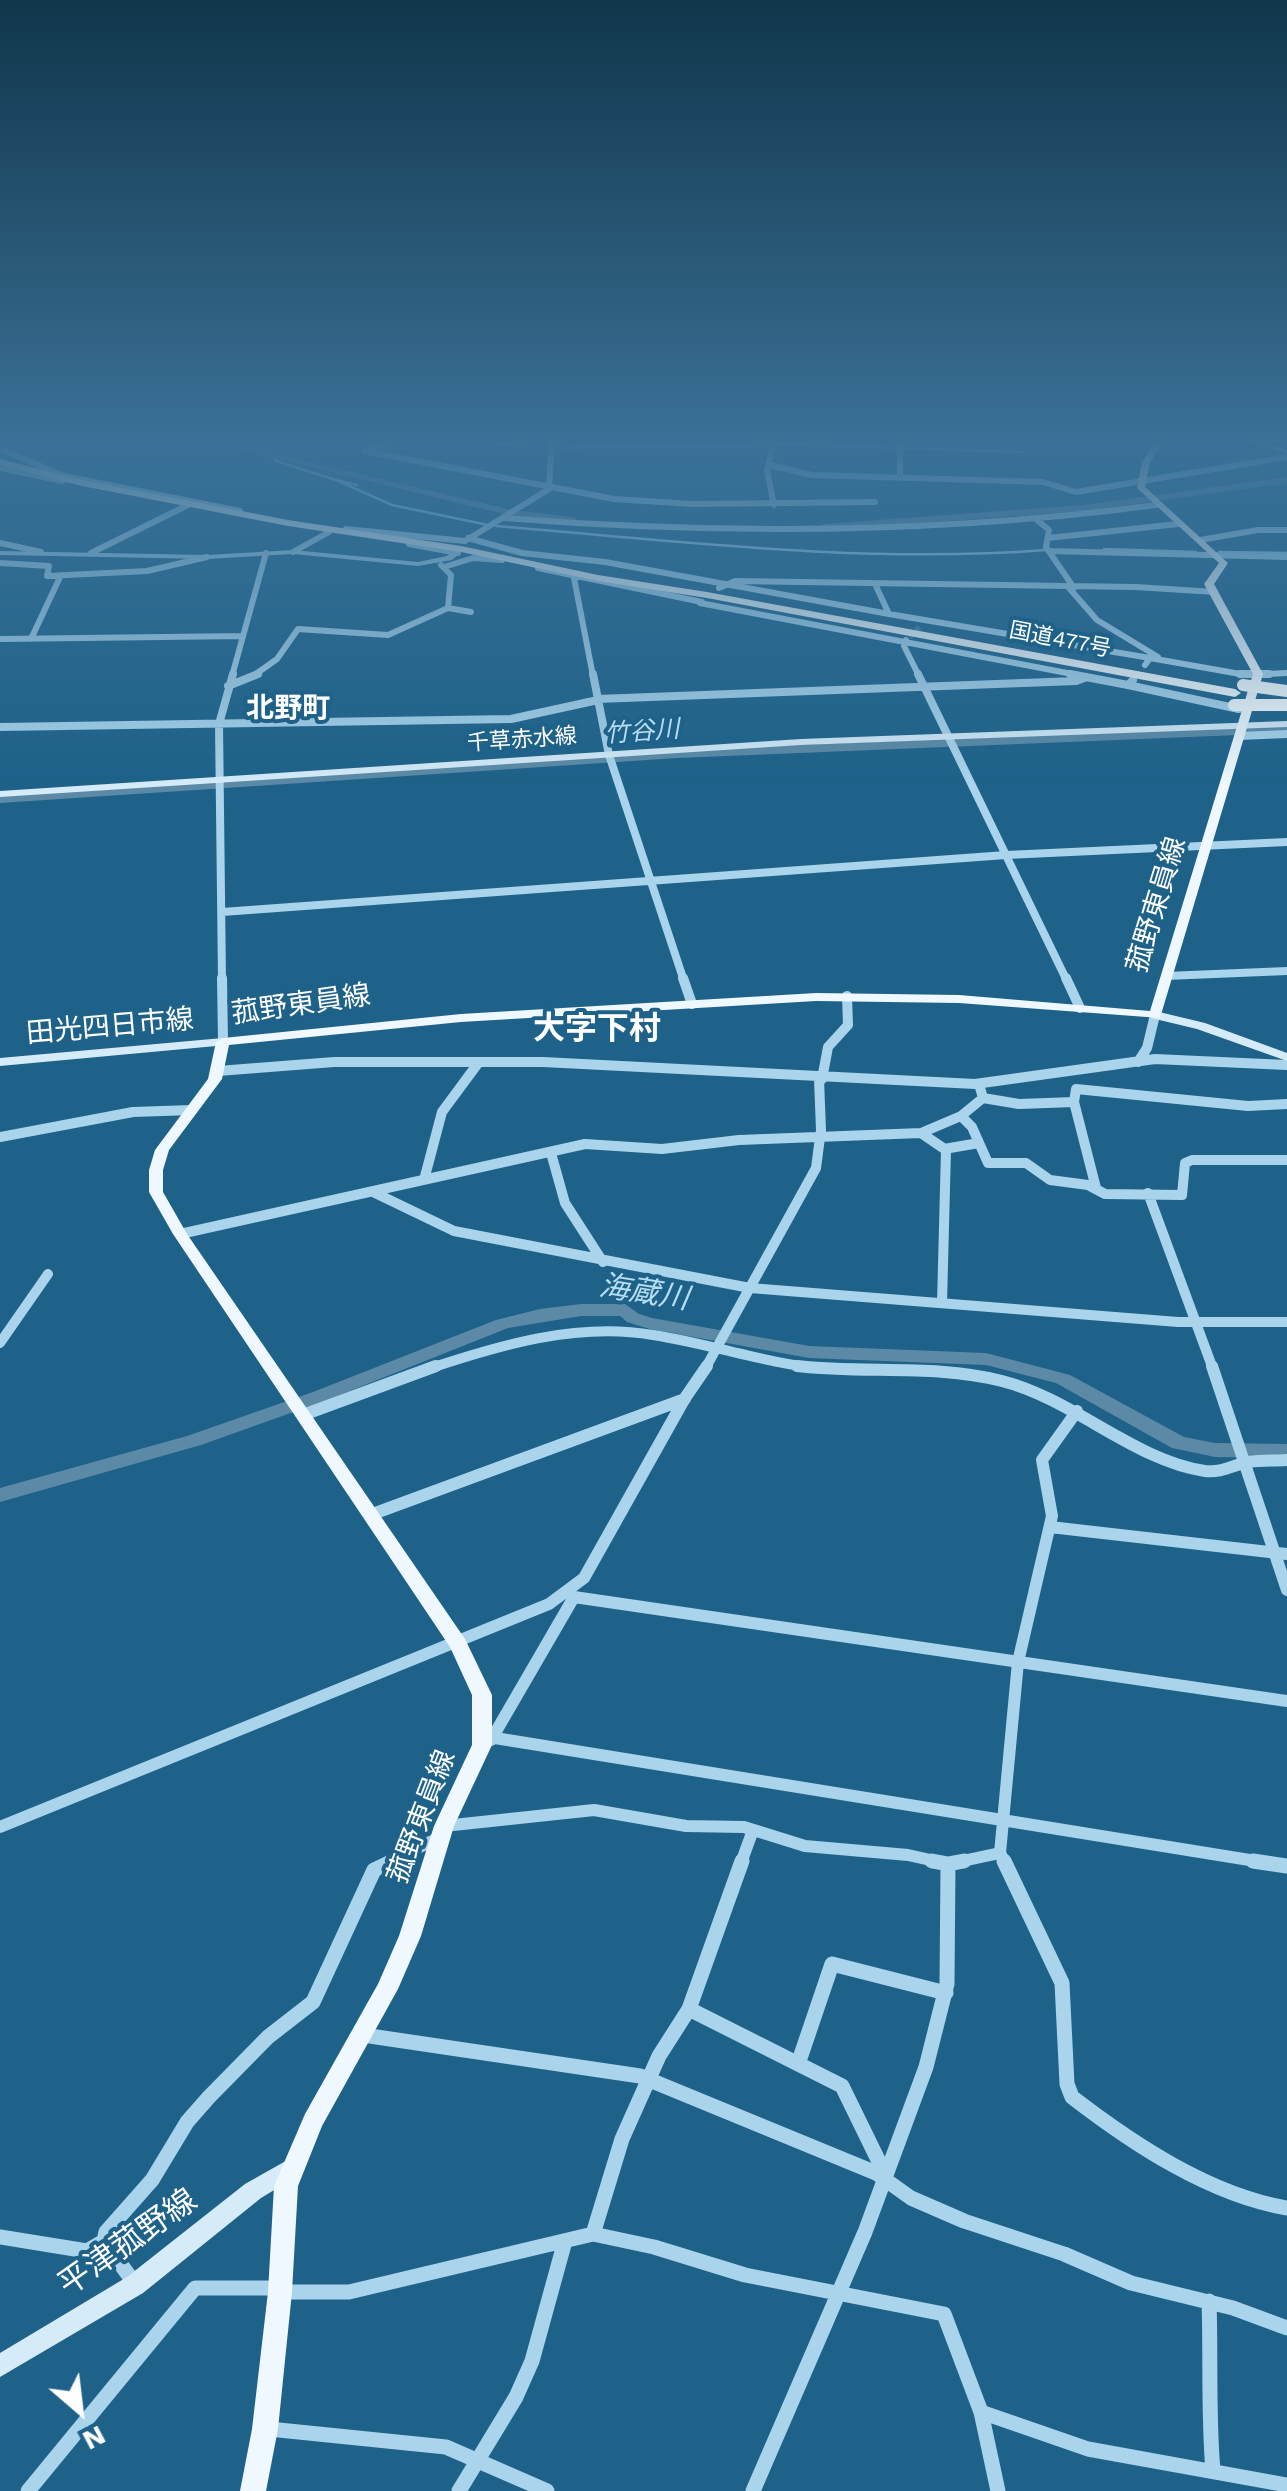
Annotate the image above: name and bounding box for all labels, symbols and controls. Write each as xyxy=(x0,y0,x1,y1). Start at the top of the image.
street label: 国道477号 xyxy=(1007,617,1113,663)
district label: 北野町 xyxy=(246,692,330,726)
water label: 竹谷川 xyxy=(604,714,680,750)
street label: 千草赤水線 xyxy=(466,723,578,757)
street label: 菰野東員線 xyxy=(1120,833,1194,977)
street label: 菰野東員線 xyxy=(229,979,373,1031)
street label: 田光四日市線 xyxy=(25,1003,195,1051)
district label: 大字下村 xyxy=(533,1011,661,1049)
water label: 海蔵川 xyxy=(597,1268,691,1318)
street label: 菰野東員線 xyxy=(381,1746,463,1888)
street label: 平津菰野線 xyxy=(51,2181,205,2305)
north arrow xyxy=(30,2361,130,2461)
text: N xyxy=(77,2418,111,2457)

